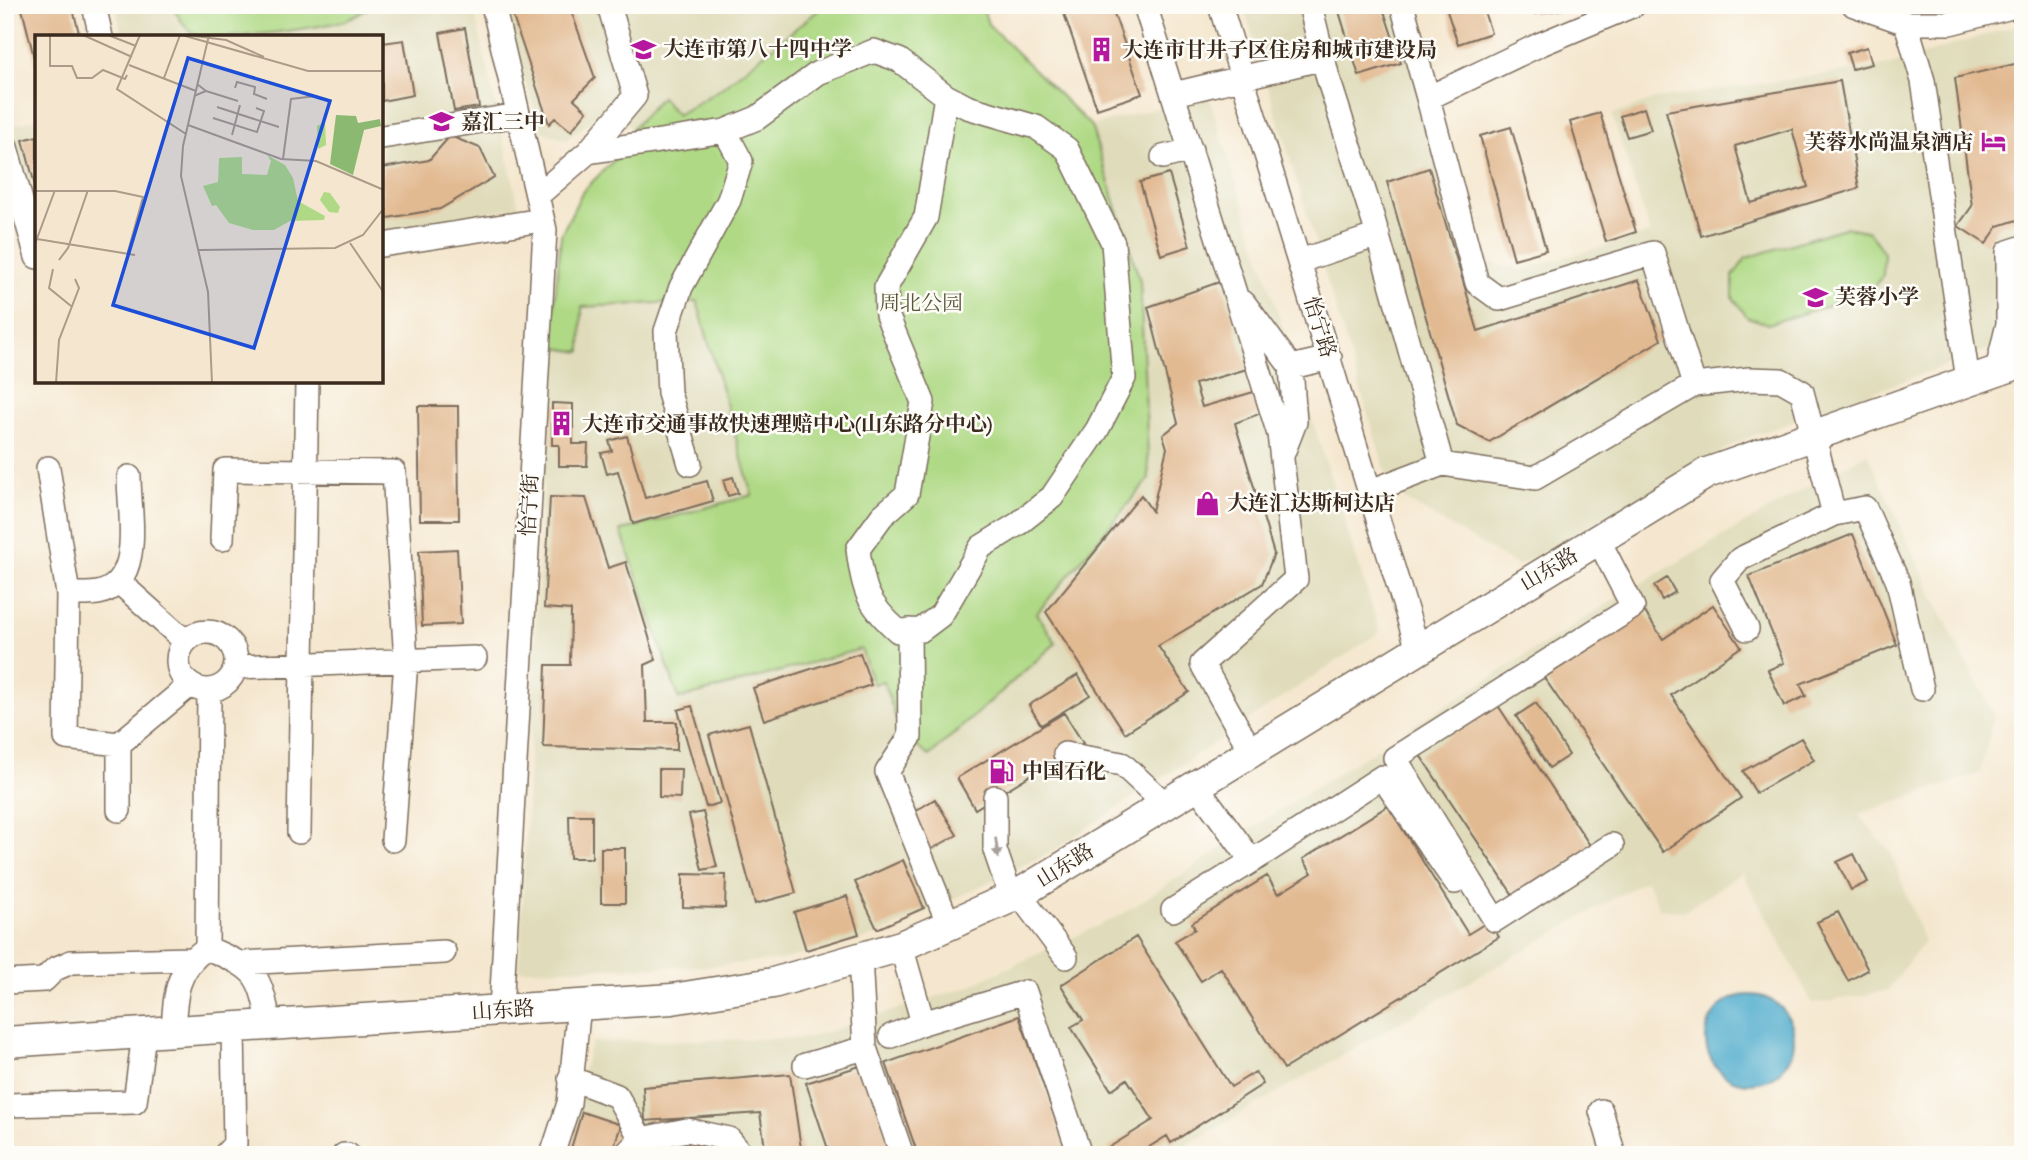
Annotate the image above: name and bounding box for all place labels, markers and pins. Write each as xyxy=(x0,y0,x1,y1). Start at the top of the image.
school or university icon: 大连市第八十四中学 xyxy=(629,35,657,63)
place label: 大连市第八十四中学 xyxy=(663,36,852,63)
building icon: 大连市甘井子区住房和城市建设局 xyxy=(1088,36,1116,64)
place label: 大连市甘井子区住房和城市建设局 xyxy=(1122,37,1437,64)
school or university icon: 嘉汇三中 xyxy=(427,108,455,136)
place label: 嘉汇三中 xyxy=(461,109,545,136)
hotel icon: 芙蓉水尚温泉酒店 xyxy=(1979,128,2007,156)
place label: 芙蓉水尚温泉酒店 xyxy=(1805,129,1973,156)
school or university icon: 芙蓉小学 xyxy=(1801,283,1829,311)
place label: 芙蓉小学 xyxy=(1835,284,1919,311)
building icon: 大连市交通事故快速理赔中心(山东路分中心) xyxy=(548,410,576,438)
place label: 大连市交通事故快速理赔中心(山东路分中心) xyxy=(582,411,992,438)
shop icon: 大连汇达斯柯达店 xyxy=(1193,489,1221,517)
place label: 大连汇达斯柯达店 xyxy=(1227,490,1395,517)
fuel station icon: 中国石化 xyxy=(988,757,1016,785)
place label: 中国石化 xyxy=(1022,758,1106,785)

